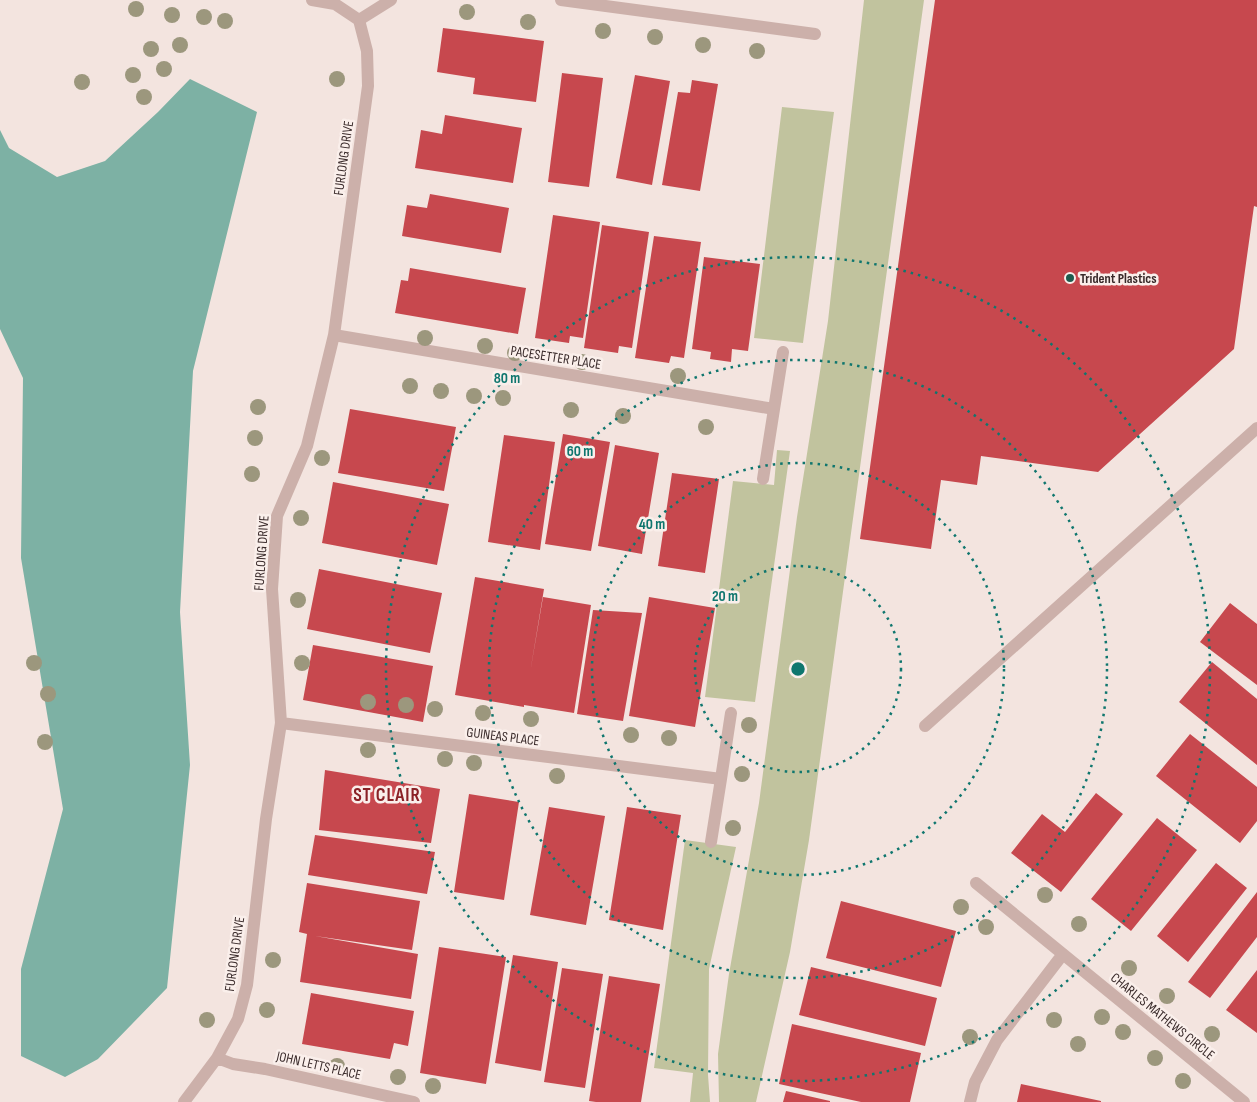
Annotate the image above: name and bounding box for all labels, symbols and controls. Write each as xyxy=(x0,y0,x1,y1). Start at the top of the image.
street label: FURLONG DRIVE xyxy=(330,119,357,197)
place label: Trident Plastics xyxy=(1080,270,1157,287)
marker: Trident Plastics xyxy=(1064,272,1076,284)
street label: PACESETTER PLACE xyxy=(509,342,603,373)
text: 80 m xyxy=(494,369,520,388)
text: 60 m xyxy=(567,442,593,461)
street label: FURLONG DRIVE xyxy=(250,515,273,591)
text: 40 m xyxy=(639,515,665,534)
text: 20 m xyxy=(712,587,738,606)
centre of rings xyxy=(789,660,807,678)
street label: GUINEAS PLACE xyxy=(465,724,541,749)
district label: ST CLAIR xyxy=(353,784,421,807)
street label: FURLONG DRIVE xyxy=(221,915,248,993)
street label: CHARLES MATHEWS CIRCLE xyxy=(1107,969,1218,1064)
street label: JOHN LETTS PLACE xyxy=(274,1047,363,1084)

